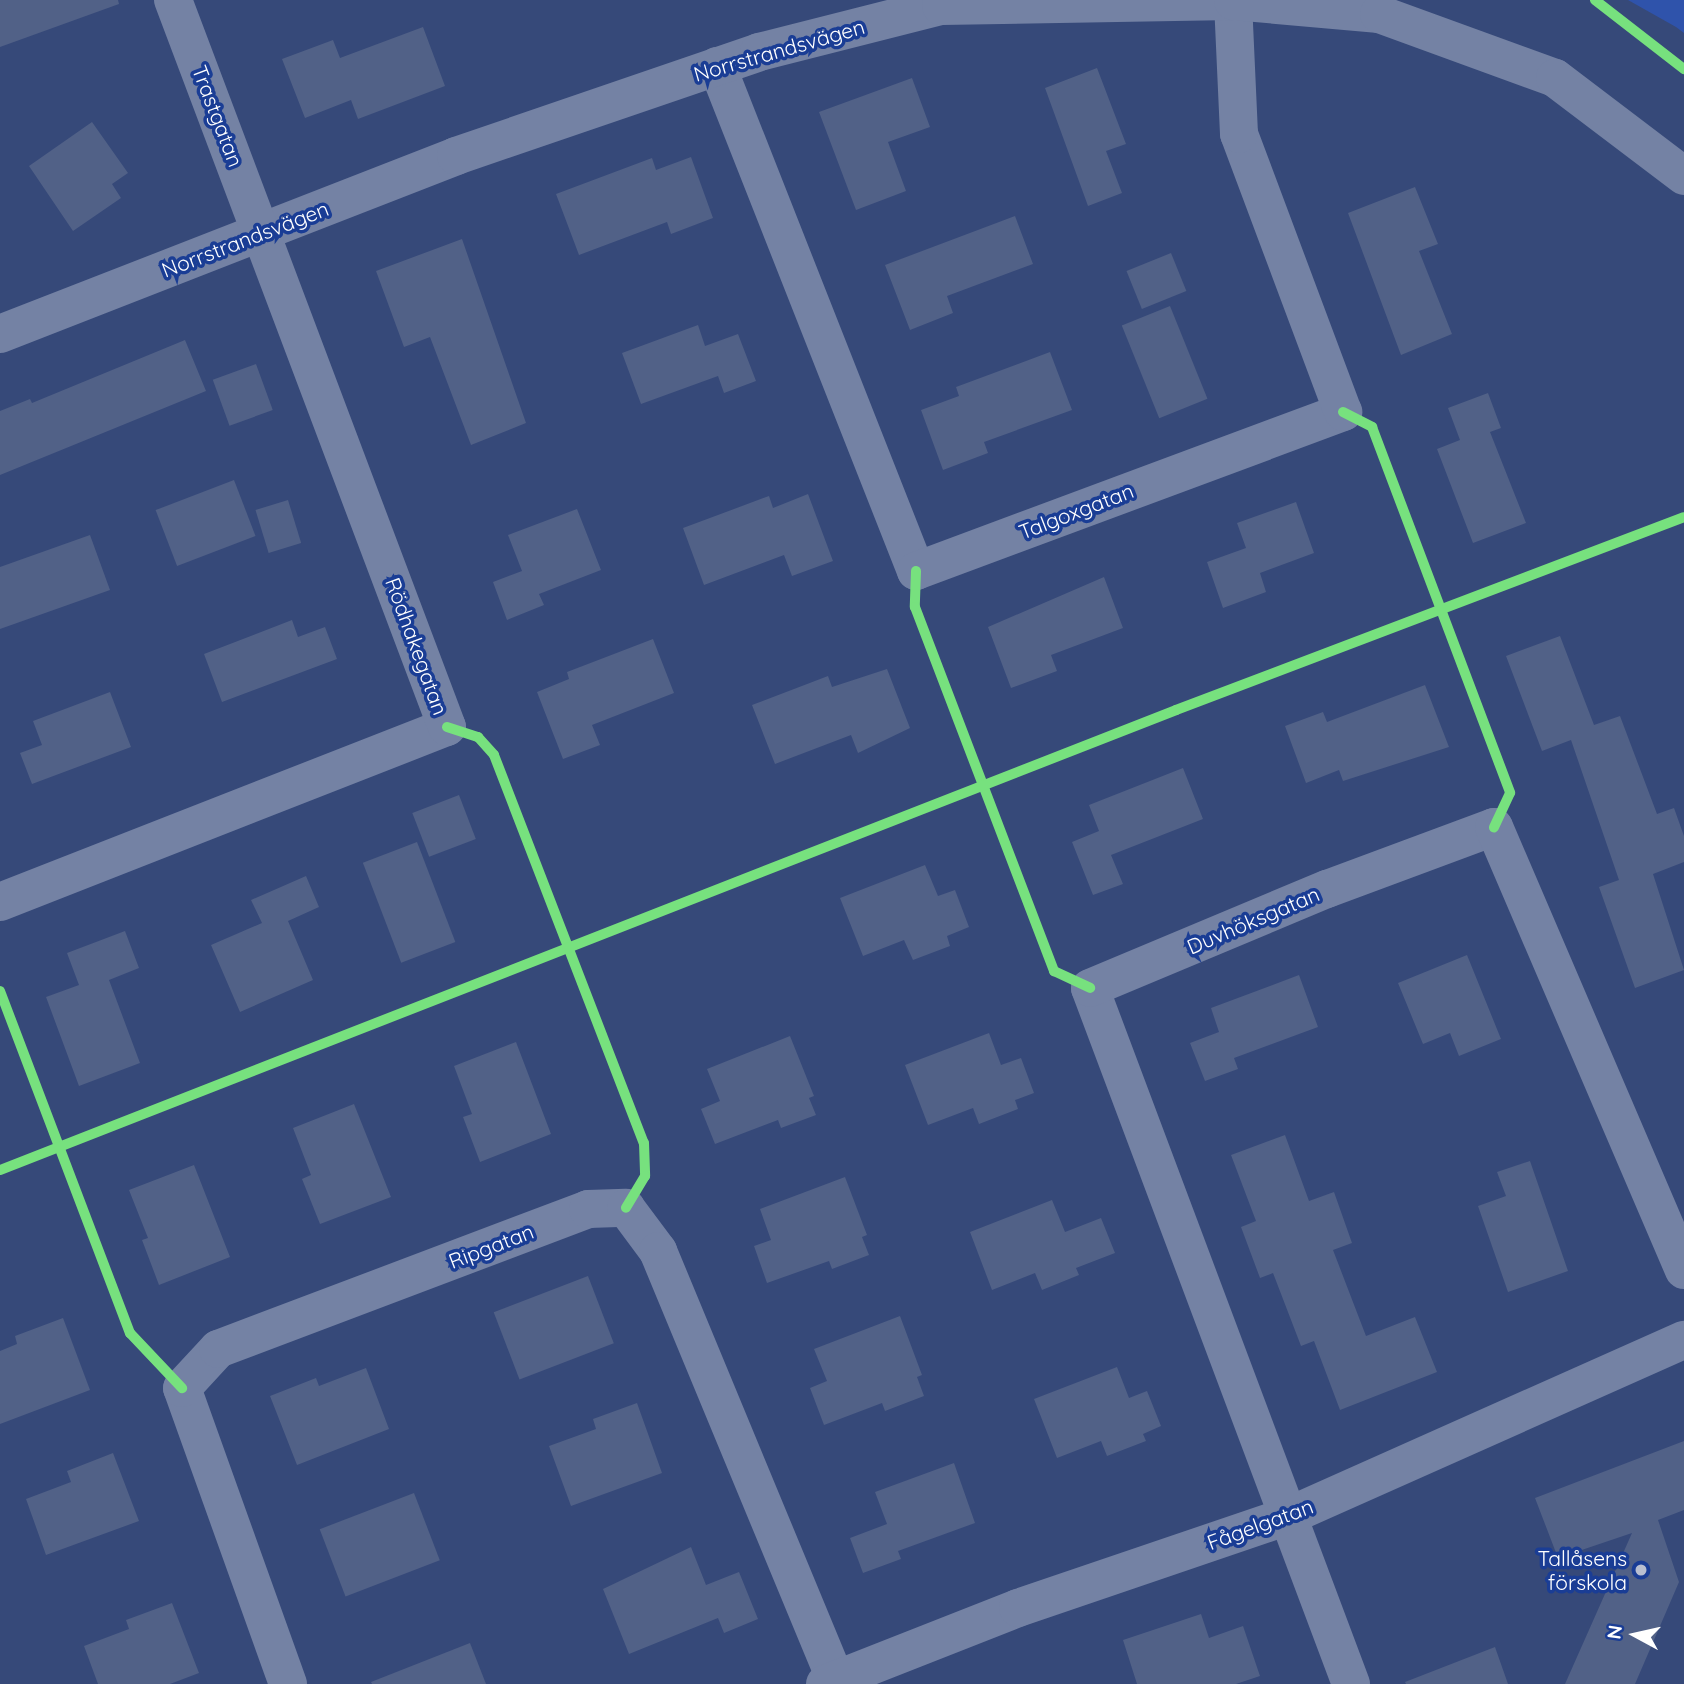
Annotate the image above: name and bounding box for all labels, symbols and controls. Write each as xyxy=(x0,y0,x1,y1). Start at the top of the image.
street label: Norrstrandsvägen xyxy=(691,14,867,86)
street label: Trastgatan xyxy=(187,62,249,170)
street label: Norrstrandsvägen xyxy=(158,196,332,282)
street label: Talgoxgatan xyxy=(1015,478,1137,544)
street label: Rödhakegatan xyxy=(380,574,454,718)
street label: Duvhöksgatan xyxy=(1183,881,1323,959)
street label: Ripgatan xyxy=(445,1218,537,1274)
street label: Fågelgatan xyxy=(1204,1493,1316,1555)
place label: Tallåsens förskola xyxy=(1538,1545,1627,1595)
marker: Tallåsens förskola xyxy=(1633,1562,1649,1578)
north arrow xyxy=(1600,1600,1670,1670)
text: N xyxy=(1601,1623,1627,1641)

